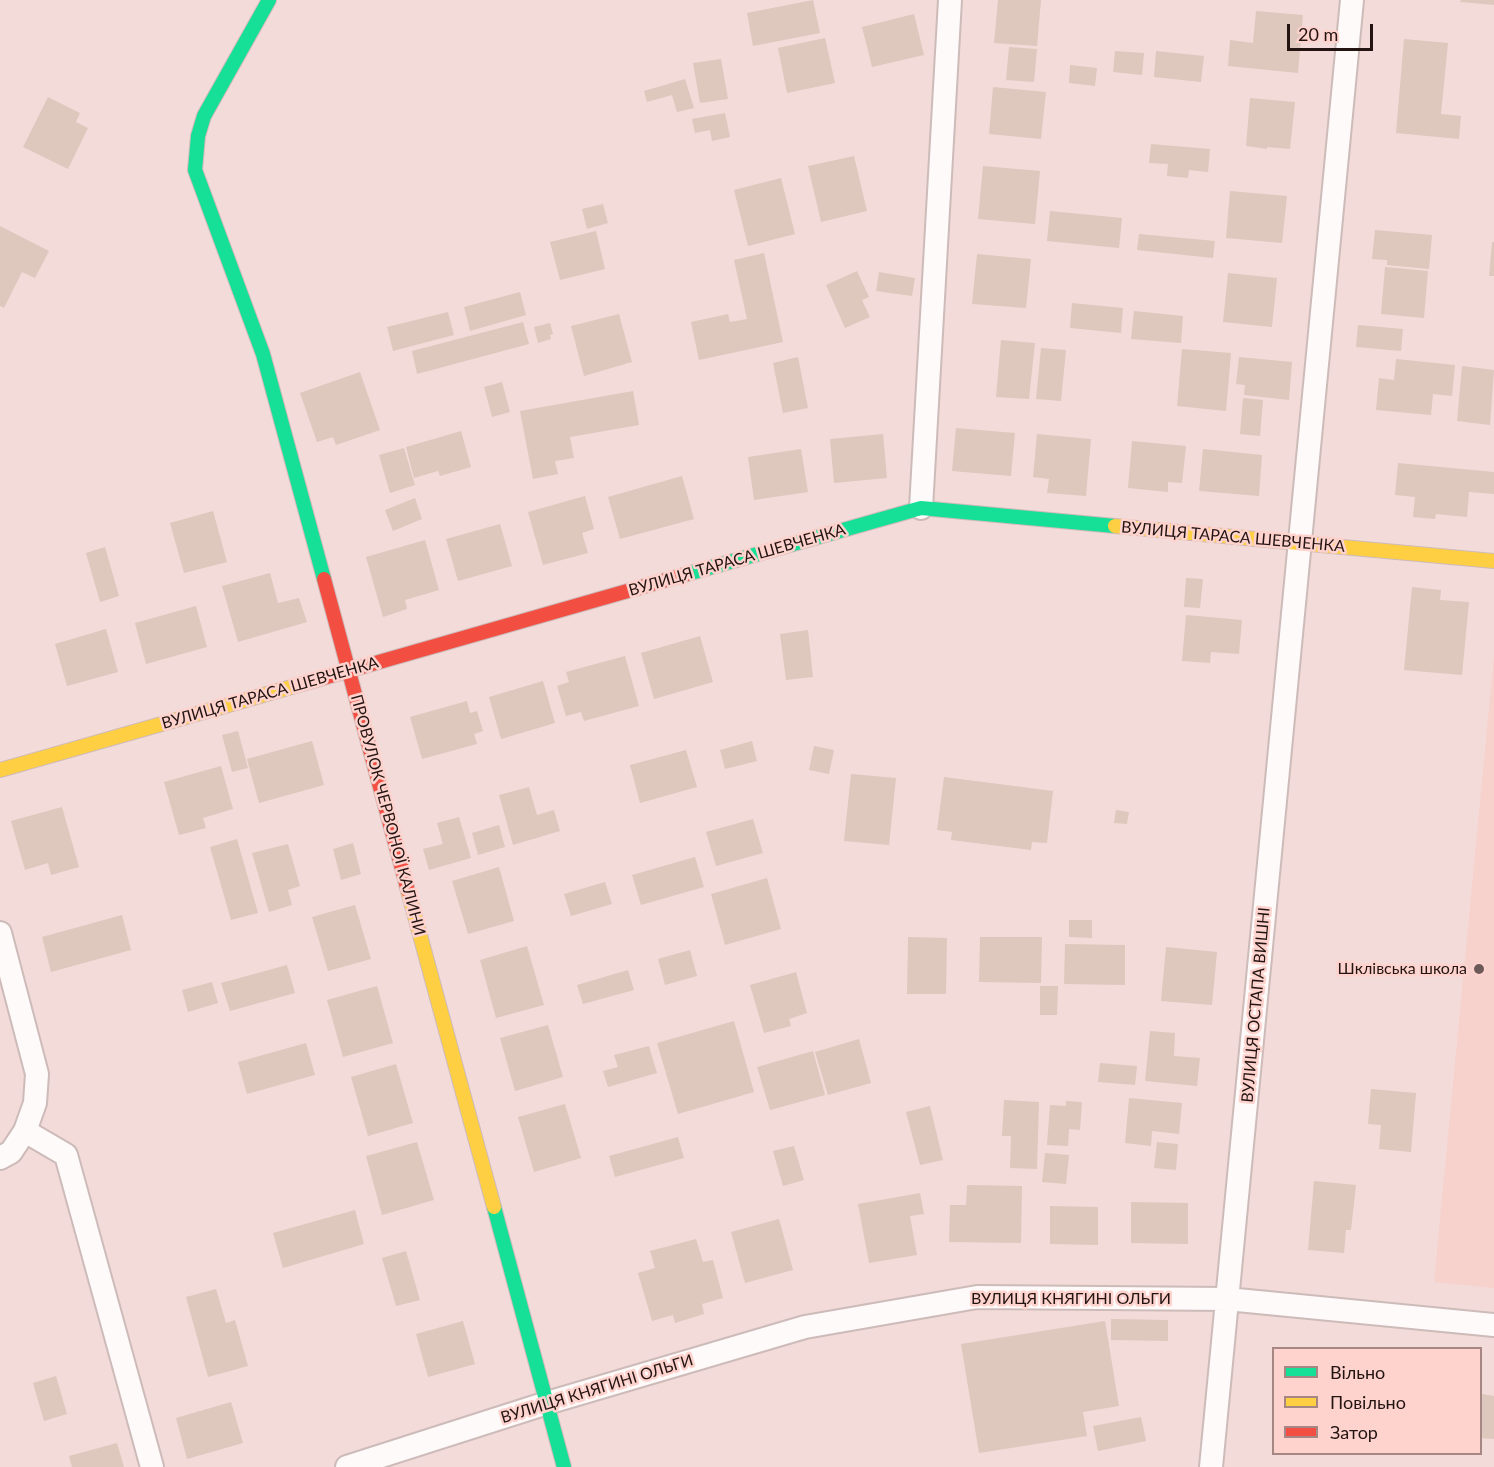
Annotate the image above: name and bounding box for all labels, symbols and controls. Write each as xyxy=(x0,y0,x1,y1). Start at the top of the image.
scale bar xyxy=(1290,12,1376,50)
text: 20 m xyxy=(1298,23,1338,45)
street label: ВУЛИЦЯ ТАРАСА ШЕВЧЕНКА xyxy=(1120,518,1346,556)
street label: ВУЛИЦЯ ТАРАСА ШЕВЧЕНКА xyxy=(626,520,848,600)
street label: ВУЛИЦЯ ТАРАСА ШЕВЧЕНКА xyxy=(159,653,381,733)
street label: ПРОВУЛОК ЧЕРВОНОЇ КАЛИНИ xyxy=(347,692,429,938)
street label: ВУЛИЦЯ ОСТАПА ВИШНІ xyxy=(1238,907,1274,1103)
place label: Шклівська школа xyxy=(1338,959,1467,979)
marker: Шклівська школа xyxy=(1472,962,1486,976)
street label: ВУЛИЦЯ КНЯГИНІ ОЛЬГИ xyxy=(971,1289,1171,1309)
legend xyxy=(1272,1347,1482,1455)
street label: ВУЛИЦЯ КНЯГИНІ ОЛЬГИ xyxy=(499,1351,695,1427)
text: Вільно xyxy=(1330,1361,1385,1383)
text: Повільно xyxy=(1330,1391,1406,1413)
text: Затор xyxy=(1330,1421,1378,1443)

